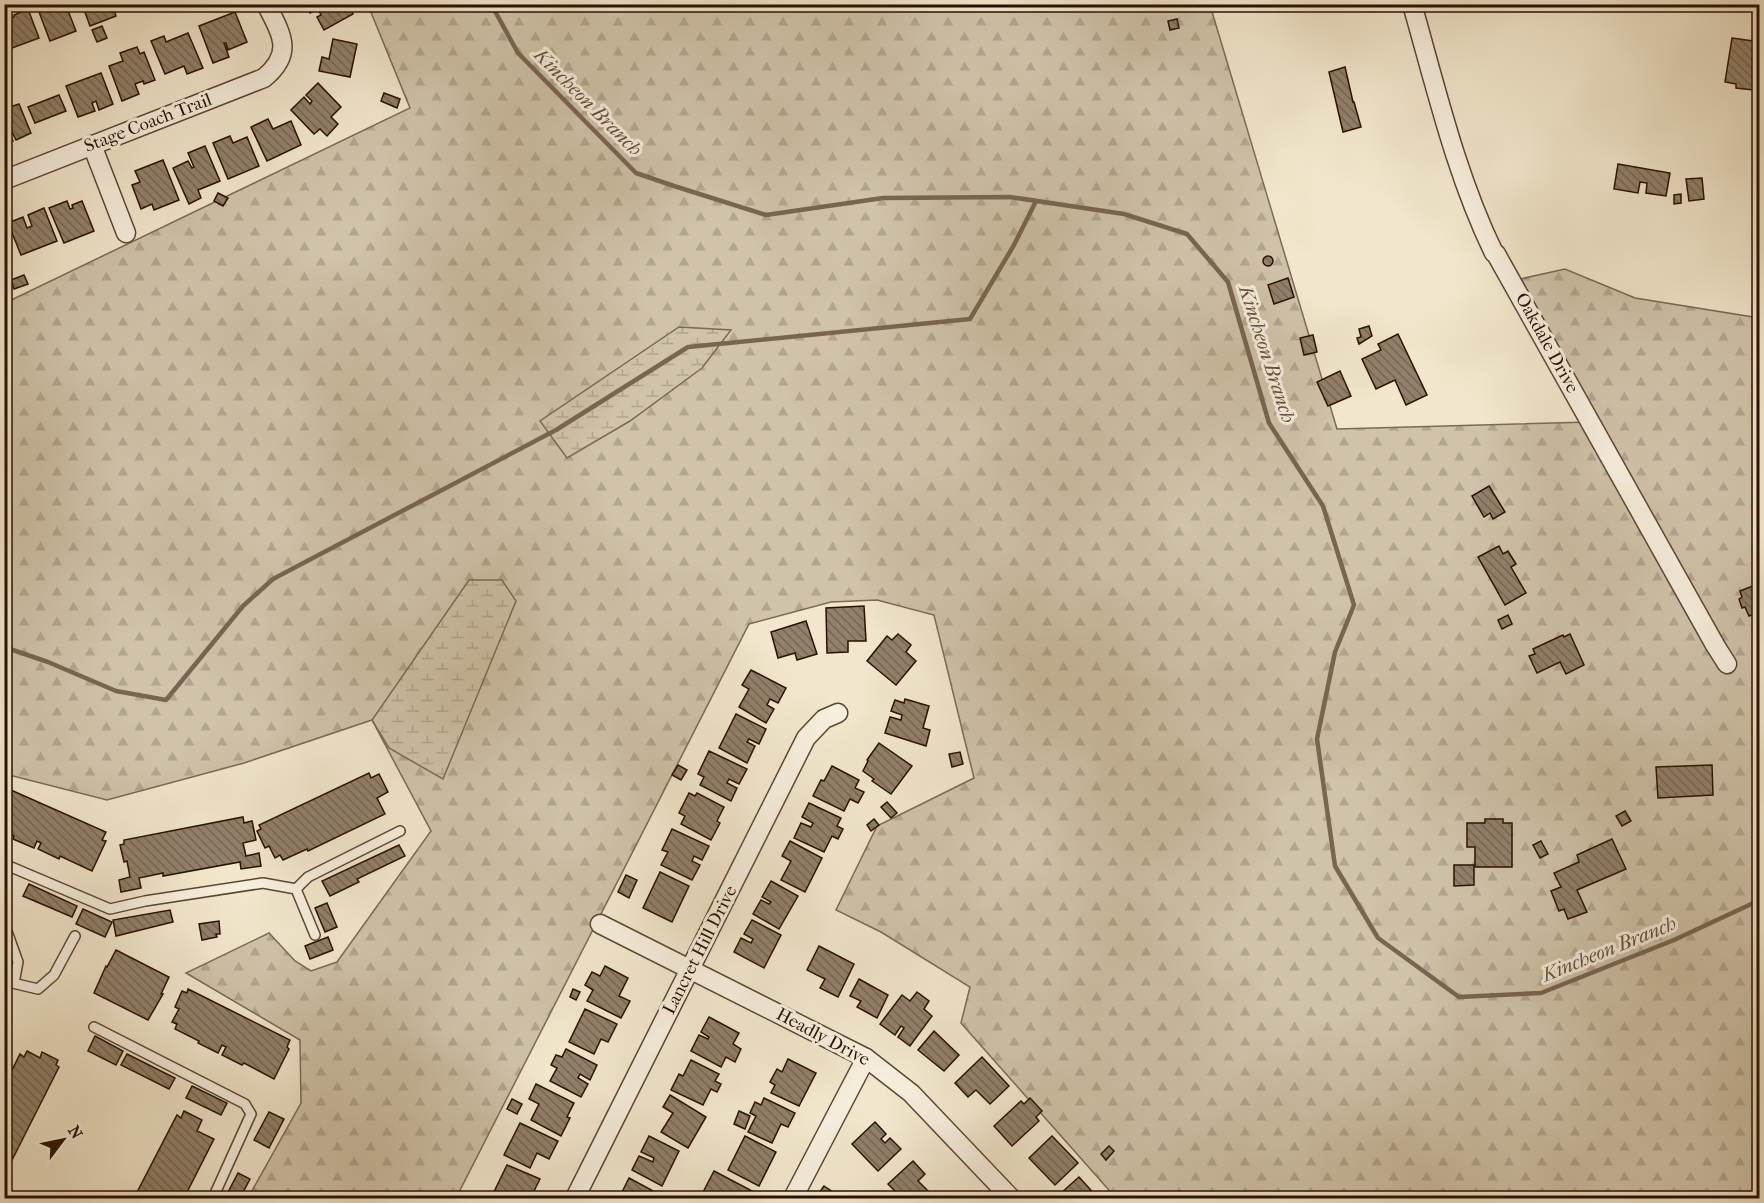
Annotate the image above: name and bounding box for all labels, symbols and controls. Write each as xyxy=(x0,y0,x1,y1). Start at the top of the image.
water label: Kincheon Branch xyxy=(528,42,647,161)
street label: Stage Coach Trail xyxy=(81,89,215,157)
water label: Kincheon Branch xyxy=(1233,281,1300,425)
street label: Oakdale Drive xyxy=(1511,289,1583,397)
street label: Lancret Hill Drive xyxy=(658,882,742,1018)
water label: Kincheon Branch xyxy=(1537,912,1680,987)
street label: Headly Drive xyxy=(773,1004,874,1071)
north arrow xyxy=(33,1110,93,1170)
text: N xyxy=(64,1122,87,1143)

